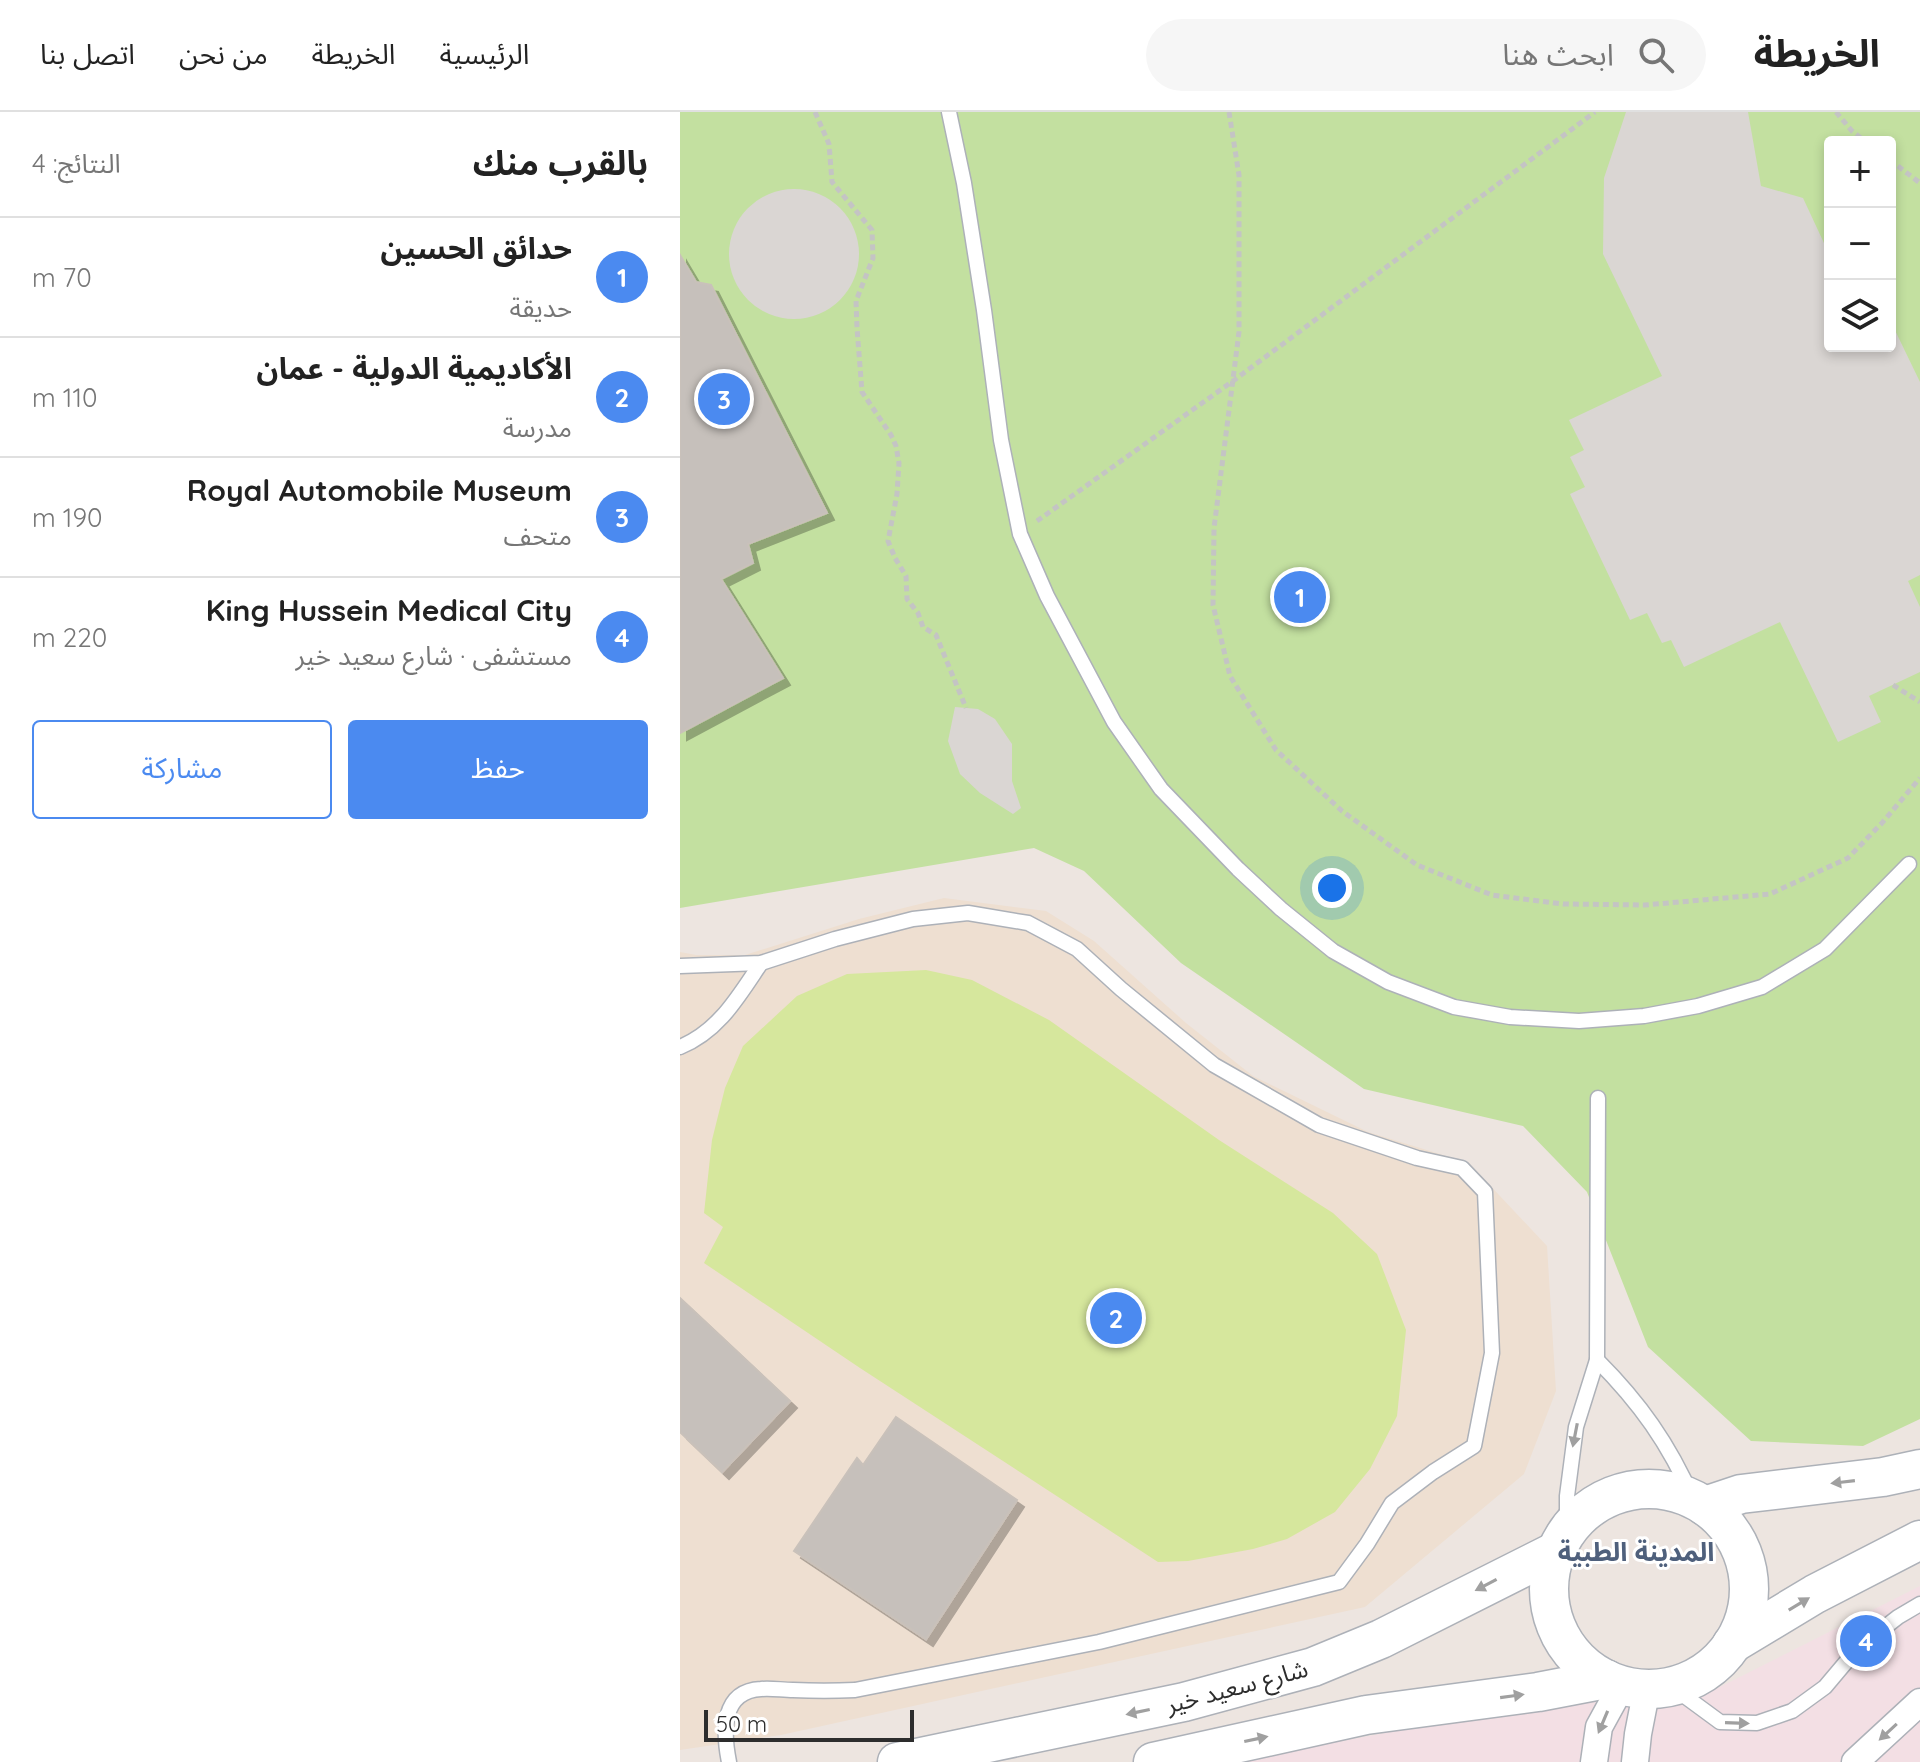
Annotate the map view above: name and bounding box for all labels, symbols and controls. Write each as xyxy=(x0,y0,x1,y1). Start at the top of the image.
search box xyxy=(1146,19,1706,91)
text: الخريطة xyxy=(1754,29,1880,77)
icon: search xyxy=(1634,33,1678,77)
text: ابحث هنا xyxy=(1502,35,1614,73)
text: اتصل بنا xyxy=(40,36,135,71)
text: من نحن xyxy=(179,36,268,71)
text: الخريطة xyxy=(312,36,395,71)
text: الرئيسية xyxy=(439,36,530,71)
map controls xyxy=(1824,136,1896,352)
button: + xyxy=(1824,136,1896,208)
text: بالقرب منك xyxy=(473,141,648,184)
text: النتائج: 4 xyxy=(32,147,121,180)
button: − xyxy=(1824,208,1896,280)
text: حدائق الحسين xyxy=(381,229,572,267)
text: 70 m xyxy=(32,261,92,294)
text: 1 xyxy=(617,261,627,294)
button: layers xyxy=(1824,280,1896,352)
text: حديقة xyxy=(510,291,572,324)
text: الأكاديمية الدولية - عمان xyxy=(256,349,572,387)
pin: 3 xyxy=(698,369,750,429)
text: 110 m xyxy=(32,381,98,414)
text: 2 xyxy=(615,381,629,414)
text: مدرسة xyxy=(503,411,572,444)
text: Royal Automobile Museum xyxy=(187,471,572,509)
text: 190 m xyxy=(32,501,102,534)
text: 3 xyxy=(615,501,629,534)
text: متحف xyxy=(504,519,572,552)
pin: 1 xyxy=(1274,567,1326,627)
text: King Hussein Medical City xyxy=(206,591,572,629)
text: 220 m xyxy=(32,621,107,654)
text: 4 xyxy=(614,621,630,654)
text: مستشفى · شارع سعيد خير xyxy=(296,639,572,672)
button: مشاركة xyxy=(32,720,332,819)
button: حفظ xyxy=(348,720,648,819)
your location xyxy=(1312,868,1352,908)
pin: 2 xyxy=(1090,1288,1142,1348)
one-way arrow xyxy=(1568,1423,1580,1448)
one-way arrow xyxy=(1830,1476,1855,1489)
district label: المدينة الطبية xyxy=(1558,1535,1714,1568)
one-way arrow xyxy=(1475,1578,1497,1592)
one-way arrow xyxy=(1787,1597,1810,1612)
pin: 4 xyxy=(1840,1611,1892,1671)
street label: شارع سعيد خير xyxy=(1162,1653,1312,1723)
one-way arrow xyxy=(1500,1689,1525,1702)
scale bar xyxy=(704,1706,914,1742)
one-way arrow xyxy=(1125,1706,1150,1718)
text: 50 m xyxy=(716,1710,767,1738)
one-way arrow xyxy=(1596,1710,1609,1734)
one-way arrow xyxy=(1725,1716,1750,1729)
one-way arrow xyxy=(1878,1723,1897,1741)
one-way arrow xyxy=(1244,1732,1269,1745)

